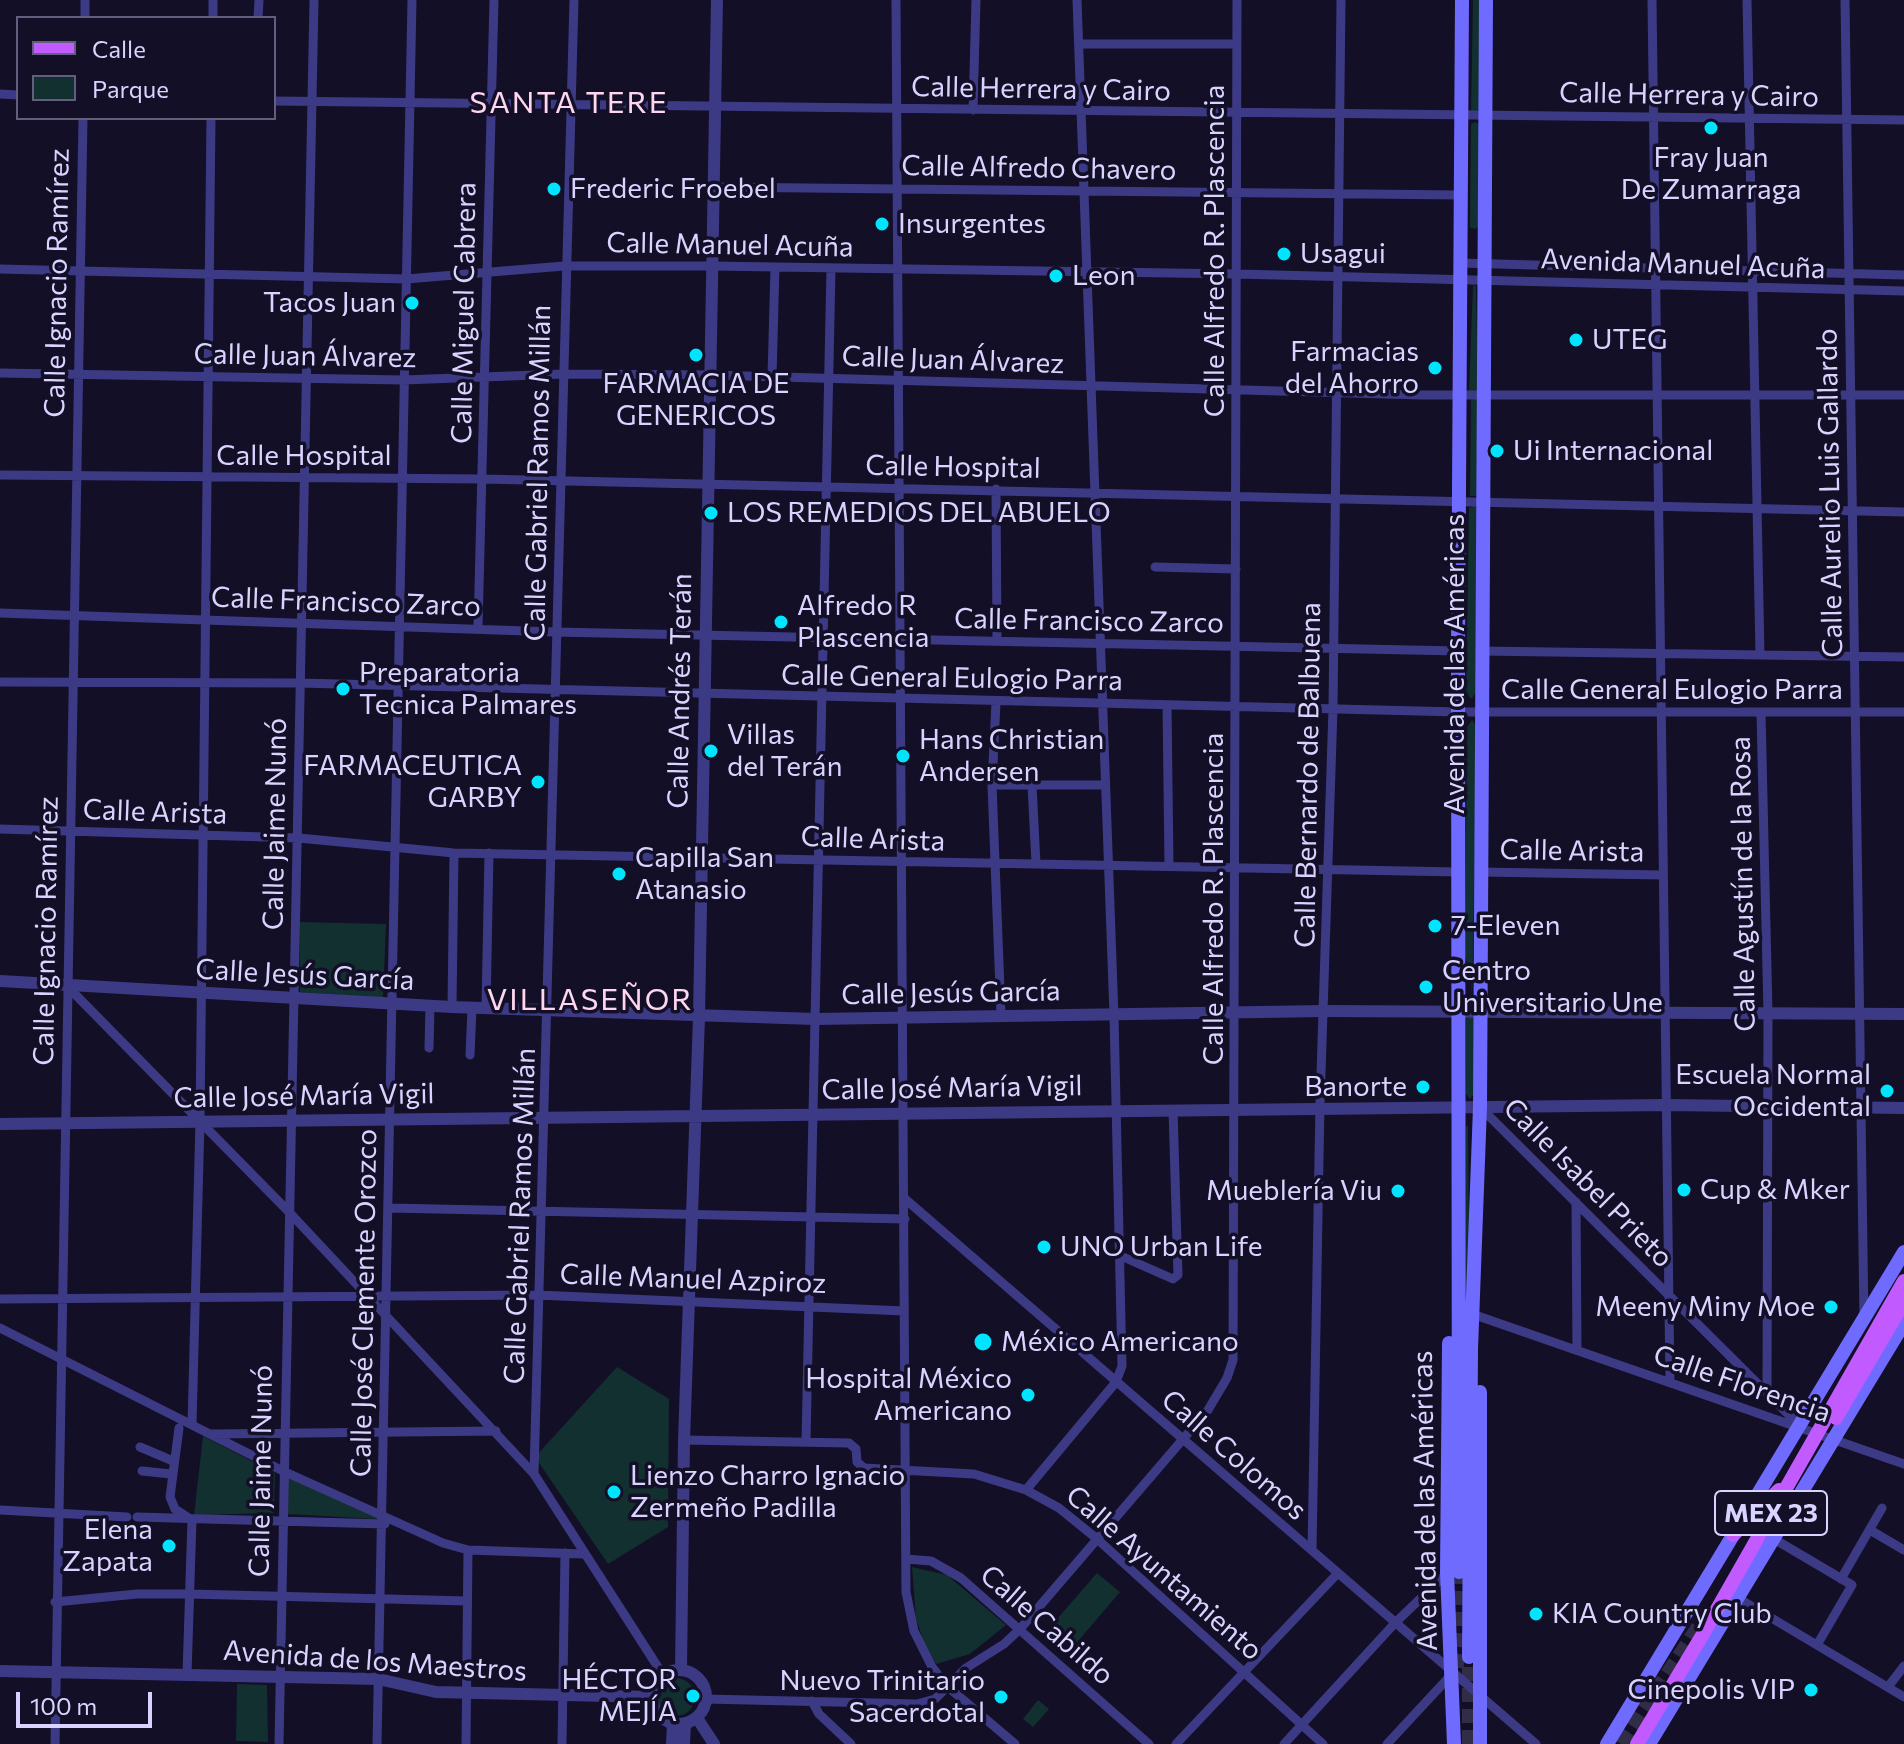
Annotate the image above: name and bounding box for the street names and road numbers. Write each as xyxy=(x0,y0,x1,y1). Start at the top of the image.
street label: Calle Herrera y Cairo xyxy=(911,70,1171,108)
street label: Calle Herrera y Cairo xyxy=(1559,76,1819,114)
street label: Calle Alfredo R. Plascencia xyxy=(1198,85,1232,417)
street label: Calle Ignacio Ramírez xyxy=(38,148,76,418)
street label: Calle Alfredo Chavero xyxy=(901,149,1177,187)
street label: Calle Miguel Cabrera xyxy=(445,182,483,444)
street label: Calle Manuel Acuña xyxy=(606,226,854,264)
street label: Avenida Manuel Acuña xyxy=(1540,242,1826,286)
street label: Calle Gabriel Ramos Millán xyxy=(518,304,558,642)
street label: Calle Aurelio Luis Gallardo xyxy=(1810,328,1850,658)
street label: Calle Juan Álvarez xyxy=(193,337,417,375)
street label: Calle Juan Álvarez xyxy=(841,339,1065,381)
street label: Calle Hospital xyxy=(216,439,392,473)
street label: Calle Hospital xyxy=(865,449,1041,485)
street label: Avenida de las Américas xyxy=(1438,514,1472,814)
street label: Calle Andrés Terán xyxy=(661,573,699,809)
street label: Calle Francisco Zarco xyxy=(211,581,481,623)
street label: Calle Francisco Zarco xyxy=(954,602,1224,640)
street label: Calle Bernardo de Balbuena xyxy=(1288,602,1328,948)
street label: Calle General Eulogio Parra xyxy=(781,658,1123,698)
street label: Calle General Eulogio Parra xyxy=(1501,673,1843,707)
street label: Calle Jaime Nunó xyxy=(256,718,294,930)
street label: Calle Alfredo R. Plascencia xyxy=(1197,733,1231,1065)
street label: Calle Agustín de la Rosa xyxy=(1724,736,1762,1032)
street label: Calle Arista xyxy=(82,793,228,831)
street label: Calle Ignacio Ramírez xyxy=(27,796,65,1066)
street label: Calle Arista xyxy=(800,820,946,858)
street label: Calle Arista xyxy=(1499,833,1645,869)
street label: Calle Jesús García xyxy=(195,952,415,998)
street label: Calle Jesús García xyxy=(841,974,1061,1012)
street label: Calle Gabriel Ramos Millán xyxy=(497,1047,543,1385)
street label: Calle José María Vigil xyxy=(821,1069,1083,1107)
street label: Calle José María Vigil xyxy=(173,1077,435,1115)
street label: Calle Isabel Prieto xyxy=(1496,1091,1680,1275)
street label: Calle José Clemente Orozco xyxy=(344,1129,384,1477)
street label: Calle Manuel Azpiroz xyxy=(559,1258,827,1300)
street label: Calle Florencia xyxy=(1649,1338,1835,1430)
street label: Avenida de las Américas xyxy=(1406,1350,1444,1652)
street label: Calle Jaime Nunó xyxy=(242,1365,280,1577)
street label: Calle Colomos xyxy=(1154,1383,1314,1527)
street label: Calle Ayuntamiento xyxy=(1059,1479,1269,1667)
road number: MEX 23 xyxy=(1715,1491,1827,1535)
street label: Calle Cabildo xyxy=(973,1558,1121,1692)
street label: Avenida de los Maestros xyxy=(222,1634,528,1688)

